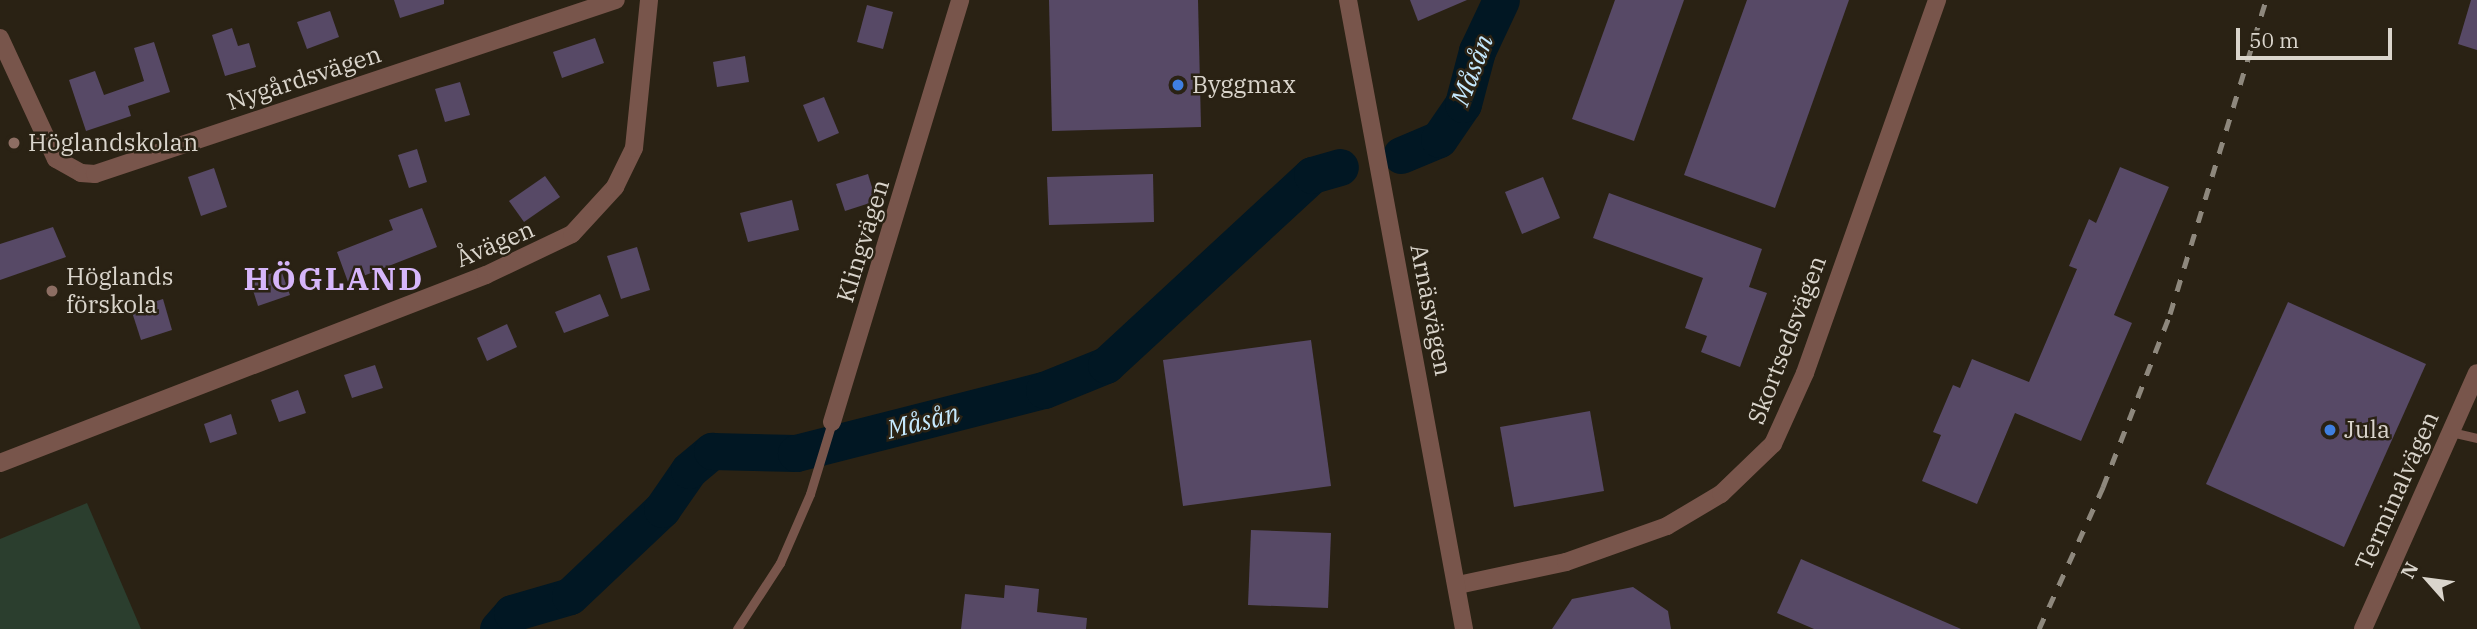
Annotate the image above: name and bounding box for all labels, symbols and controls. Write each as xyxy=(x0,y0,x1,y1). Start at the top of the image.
scale bar xyxy=(2239,14,2395,58)
text: 50 m xyxy=(2249,26,2299,54)
water label: Måsån xyxy=(1444,30,1500,110)
street label: Nygårdsvägen xyxy=(223,40,385,116)
place label: Byggmax xyxy=(1192,71,1296,99)
marker: Byggmax xyxy=(1170,77,1186,93)
place label: Höglandskolan xyxy=(28,129,198,157)
marker: Höglandskolan xyxy=(6,135,22,151)
street label: Klingvägen xyxy=(831,176,895,306)
street label: Åvägen xyxy=(451,215,539,273)
street label: Arnäsvägen xyxy=(1404,242,1458,378)
street label: Skortsedsvägen xyxy=(1742,252,1832,428)
district label: HÖGLAND xyxy=(244,259,424,297)
place label: Höglands förskola xyxy=(66,263,173,319)
marker: Höglands förskola xyxy=(44,283,60,299)
water label: Måsån xyxy=(884,397,962,445)
street label: Terminalvägen xyxy=(2349,407,2445,575)
place label: Jula xyxy=(2344,416,2390,444)
marker: Jula xyxy=(2322,422,2338,438)
north arrow xyxy=(2393,545,2463,615)
text: N xyxy=(2395,558,2424,582)

